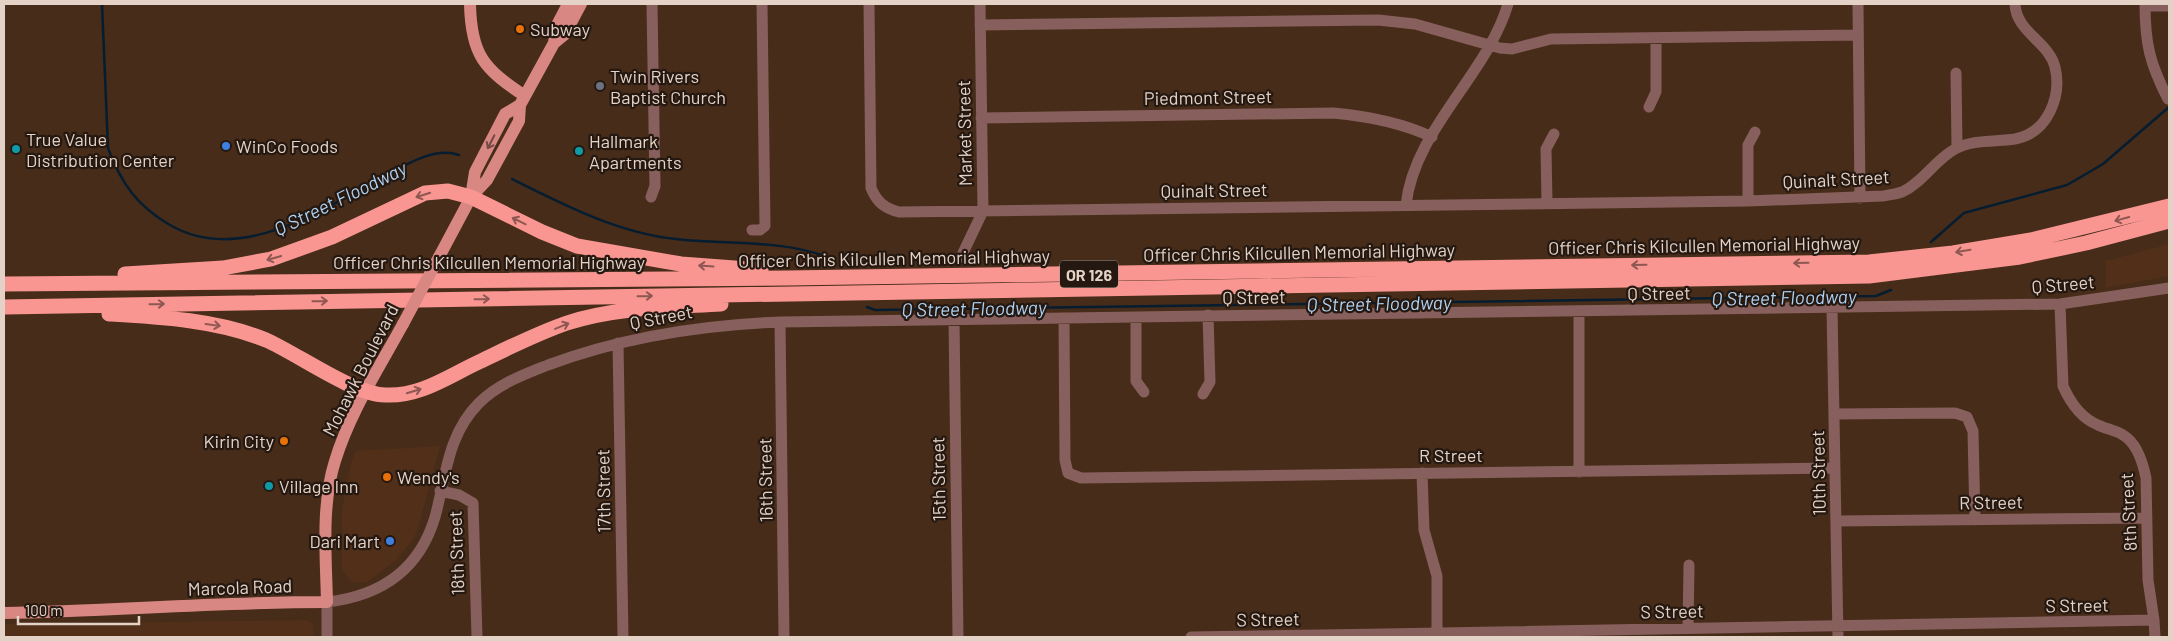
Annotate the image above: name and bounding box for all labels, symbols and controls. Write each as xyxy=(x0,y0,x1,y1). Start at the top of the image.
place label: Subway xyxy=(530,18,590,40)
marker: Subway xyxy=(514,23,526,35)
place label: Twin Rivers Baptist Church xyxy=(610,65,726,108)
marker: Twin Rivers Baptist Church xyxy=(594,80,606,92)
street label: Market Street xyxy=(952,80,976,186)
street label: Piedmont Street xyxy=(1144,85,1272,109)
place label: True Value Distribution Center xyxy=(26,128,175,171)
place label: Hallmark Apartments xyxy=(589,130,682,173)
one-way arrow xyxy=(486,134,496,149)
place label: WinCo Foods xyxy=(236,135,338,157)
marker: WinCo Foods xyxy=(220,140,232,152)
marker: True Value Distribution Center xyxy=(10,143,22,155)
marker: Hallmark Apartments xyxy=(573,145,585,157)
water label: Q Street Floodway xyxy=(270,156,410,240)
street label: Quinalt Street xyxy=(1782,165,1890,193)
street label: Quinalt Street xyxy=(1160,178,1268,202)
one-way arrow xyxy=(416,191,432,200)
one-way arrow xyxy=(2115,215,2131,224)
one-way arrow xyxy=(512,216,527,226)
street label: Officer Chris Kilcullen Memorial Highway xyxy=(1548,231,1860,259)
street label: Officer Chris Kilcullen Memorial Highway xyxy=(1143,238,1455,266)
street label: Officer Chris Kilcullen Memorial Highway xyxy=(738,244,1050,272)
one-way arrow xyxy=(1955,247,1971,257)
street label: Officer Chris Kilcullen Memorial Highway xyxy=(333,251,645,273)
one-way arrow xyxy=(267,254,283,264)
one-way arrow xyxy=(1793,258,1809,267)
road number: OR 126 xyxy=(1060,260,1118,288)
one-way arrow xyxy=(1631,260,1647,270)
one-way arrow xyxy=(698,261,714,270)
street label: Q Street xyxy=(2031,270,2095,298)
street label: Q Street xyxy=(1627,281,1691,305)
water label: Q Street Floodway xyxy=(1712,284,1857,310)
street label: Q Street xyxy=(1222,285,1286,309)
water label: Q Street Floodway xyxy=(1307,290,1452,316)
one-way arrow xyxy=(636,291,653,301)
one-way arrow xyxy=(474,294,490,303)
water label: Q Street Floodway xyxy=(902,295,1047,321)
one-way arrow xyxy=(312,297,328,306)
one-way arrow xyxy=(149,299,165,309)
street label: Mohawk Boulevard xyxy=(317,300,403,440)
street label: Q Street xyxy=(628,300,694,334)
one-way arrow xyxy=(205,320,221,330)
one-way arrow xyxy=(554,321,569,330)
one-way arrow xyxy=(406,386,422,396)
place label: Kirin City xyxy=(204,430,274,452)
street label: 10th Street xyxy=(1806,430,1830,516)
marker: Kirin City xyxy=(278,435,290,447)
street label: 15th Street xyxy=(926,437,950,521)
street label: 16th Street xyxy=(753,438,777,522)
street label: R Street xyxy=(1419,444,1483,466)
street label: 17th Street xyxy=(591,449,615,533)
place label: Wendy's xyxy=(397,466,460,488)
marker: Wendy's xyxy=(381,471,393,483)
street label: 8th Street xyxy=(2115,472,2141,552)
place label: Village Inn xyxy=(279,475,359,497)
marker: Village Inn xyxy=(263,480,275,492)
street label: R Street xyxy=(1959,490,2023,514)
street label: 18th Street xyxy=(444,510,468,596)
place label: Dari Mart xyxy=(310,530,380,552)
marker: Dari Mart xyxy=(384,535,396,547)
street label: Marcola Road xyxy=(187,574,293,600)
street label: S Street xyxy=(2045,593,2109,617)
scale bar xyxy=(18,594,139,626)
street label: S Street xyxy=(1640,599,1704,623)
text: 100 m xyxy=(25,601,63,619)
street label: S Street xyxy=(1236,607,1300,631)

